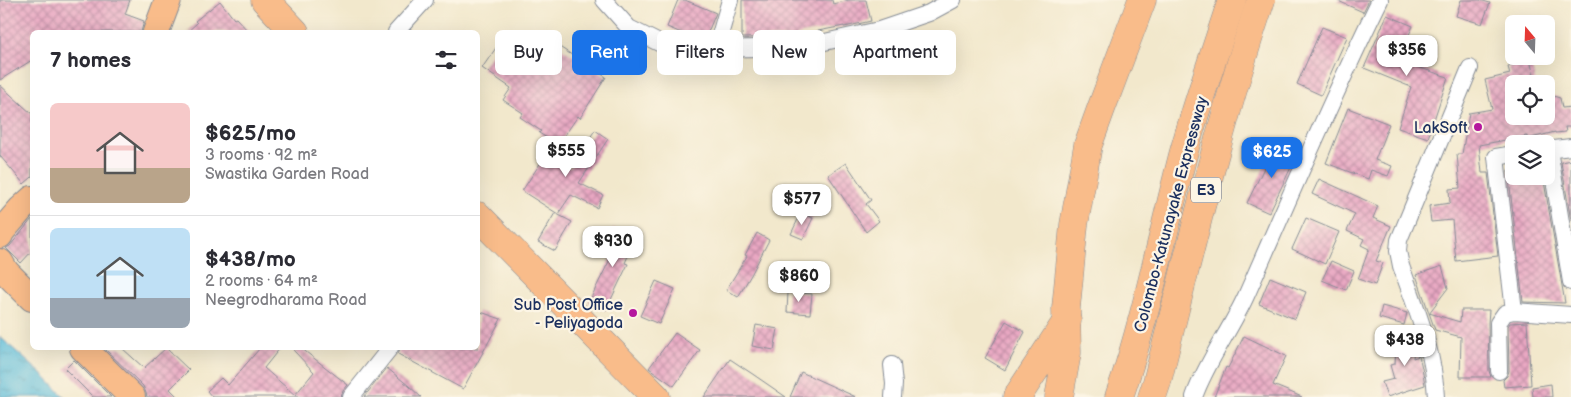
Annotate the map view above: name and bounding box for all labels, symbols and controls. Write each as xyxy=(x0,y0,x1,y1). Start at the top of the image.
north arrow xyxy=(1505,15,1555,65)
map controls xyxy=(1505,15,1555,185)
chip: Buy xyxy=(495,30,562,75)
chip: Rent xyxy=(572,30,647,75)
chip: Filters xyxy=(657,30,743,75)
chip: New xyxy=(753,30,825,75)
chip: Apartment xyxy=(835,30,956,75)
pin: $356 xyxy=(1377,34,1437,77)
text: $356 xyxy=(1388,41,1426,60)
icon: filters xyxy=(432,46,460,74)
text: 7 homes xyxy=(50,48,131,73)
button: locate xyxy=(1505,75,1555,125)
street label: Colombo-Katunayake Expressway xyxy=(1131,94,1212,334)
place label: LakSoft xyxy=(1414,119,1468,138)
text: $625/mo xyxy=(205,121,296,146)
marker: LakSoft xyxy=(1472,121,1484,133)
icon: home xyxy=(90,123,150,183)
button: layers xyxy=(1505,135,1555,185)
pin: $555 xyxy=(536,136,596,178)
pin: $625 xyxy=(1242,136,1302,179)
text: $555 xyxy=(547,142,585,161)
text: $625 xyxy=(1252,143,1292,162)
text: 3 rooms · 92 m² xyxy=(205,146,318,165)
text: Swastika Garden Road xyxy=(205,165,369,184)
road number: E3 xyxy=(1191,178,1221,202)
pin: $577 xyxy=(772,184,832,226)
text: $577 xyxy=(783,190,821,209)
pin: $930 xyxy=(583,226,643,268)
text: $930 xyxy=(593,232,633,251)
text: $438/mo xyxy=(205,247,296,272)
icon: home xyxy=(90,248,150,308)
pin: $860 xyxy=(769,260,829,303)
text: $860 xyxy=(779,267,819,286)
text: 2 rooms · 64 m² xyxy=(205,272,318,291)
text: Neegrodharama Road xyxy=(205,291,367,310)
place label: Sub Post Office - Peliyagoda xyxy=(514,296,624,333)
marker: Sub Post Office - Peliyagoda xyxy=(627,307,639,319)
pin: $438 xyxy=(1375,324,1435,367)
text: $438 xyxy=(1386,331,1424,350)

